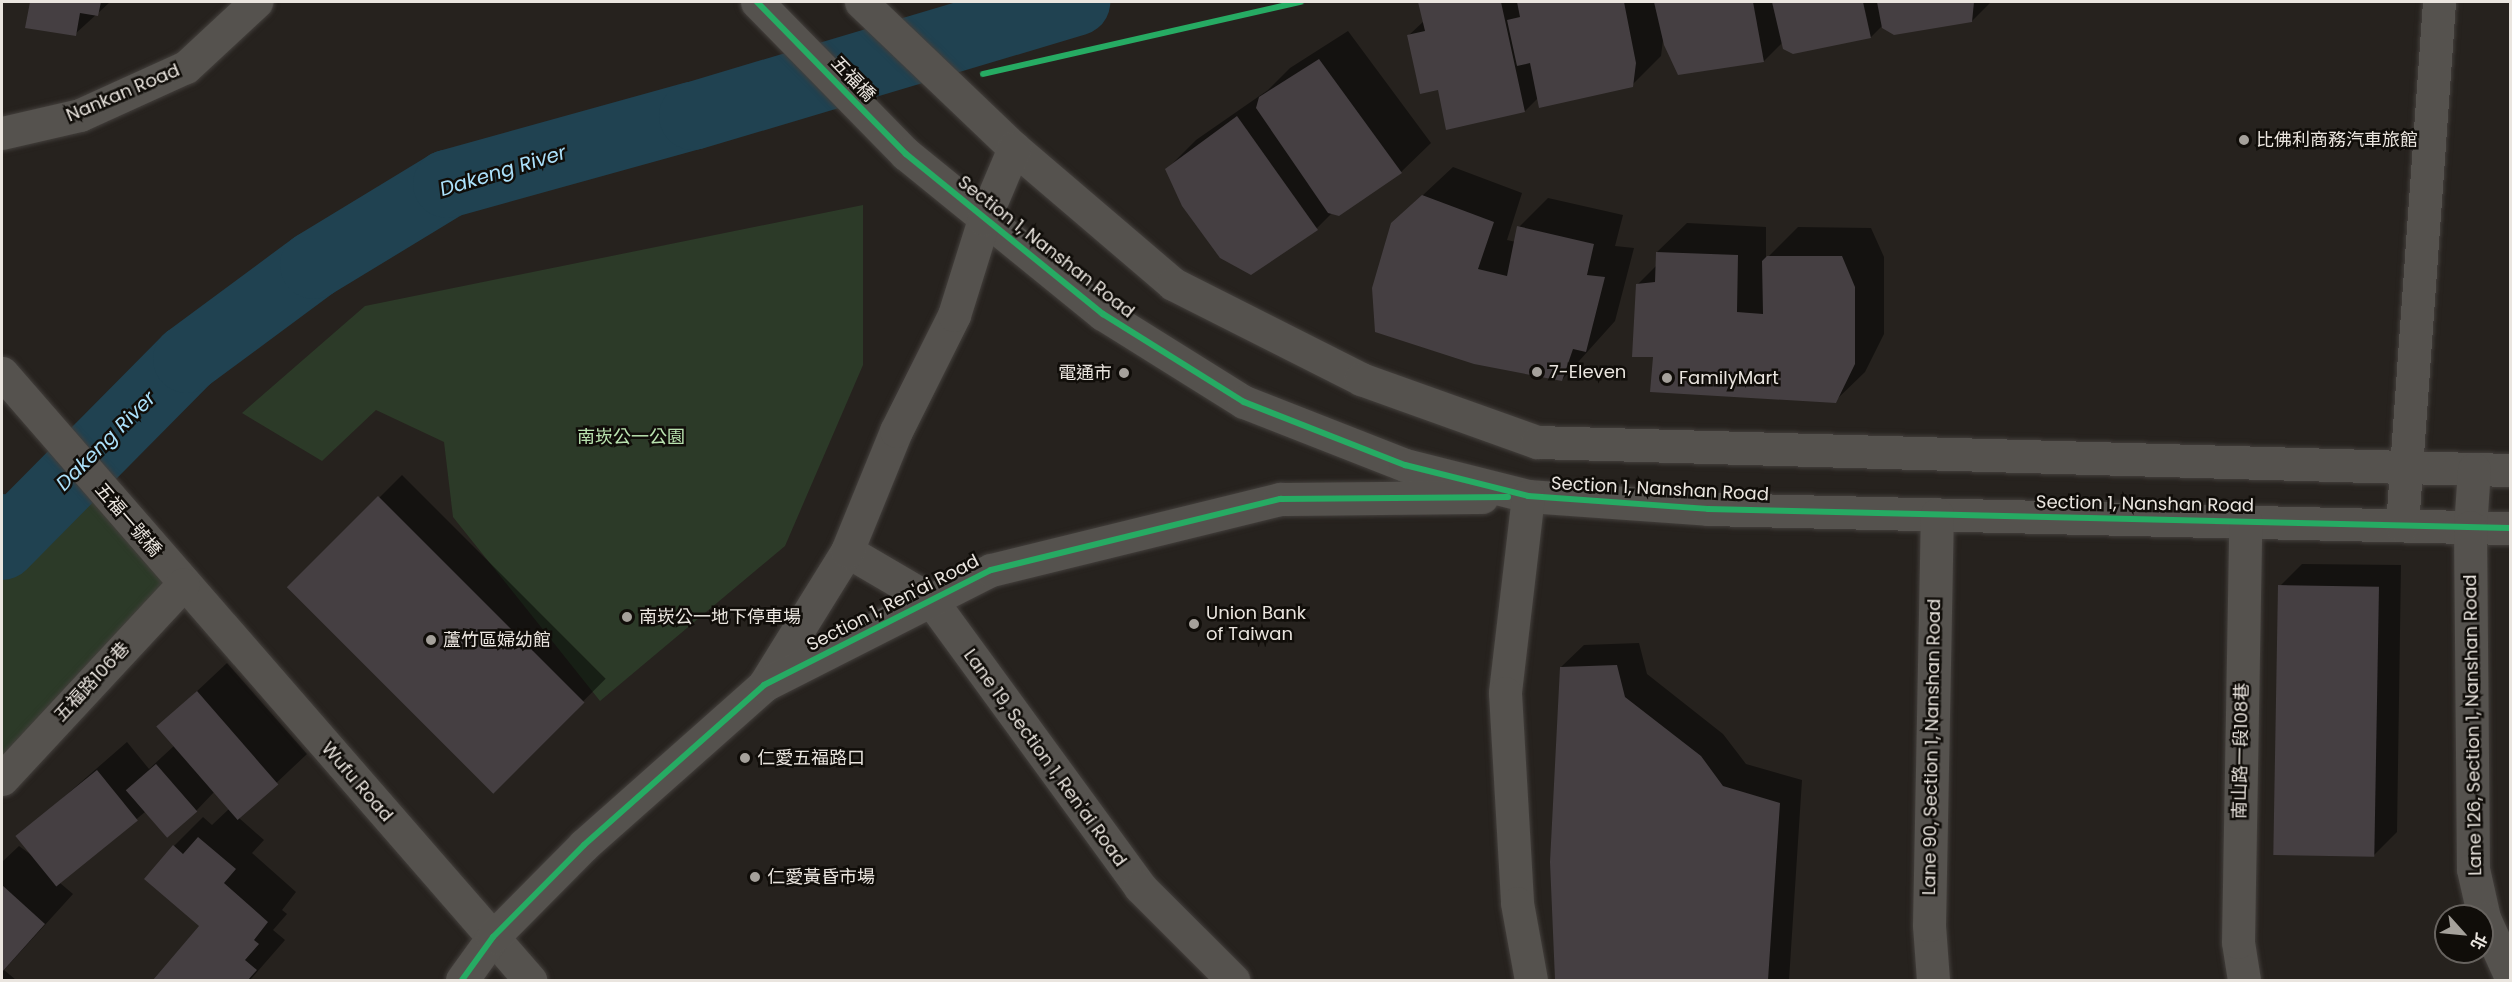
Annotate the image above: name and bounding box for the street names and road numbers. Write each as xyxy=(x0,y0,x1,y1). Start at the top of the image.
street label: 五福橋 xyxy=(826,52,880,106)
street label: Nankan Road xyxy=(63,59,183,127)
street label: Section 1, Nanshan Road xyxy=(953,171,1139,323)
street label: Section 1, Nanshan Road xyxy=(1551,473,1769,505)
street label: 五福一號橋 xyxy=(90,479,166,561)
street label: Section 1, Nanshan Road xyxy=(2036,491,2254,517)
street label: Section 1, Ren'ai Road xyxy=(803,550,983,656)
street label: Lane 126, Section 1, Nanshan Road xyxy=(2460,574,2486,876)
street label: Lane 90, Section 1, Nanshan Road xyxy=(1919,599,1945,895)
street label: 五福路106巷 xyxy=(50,638,134,726)
street label: Lane 19, Section 1, Ren'ai Road xyxy=(959,645,1131,871)
street label: 南山路一段108巷 xyxy=(2229,683,2253,819)
street label: Wufu Road xyxy=(317,738,397,826)

